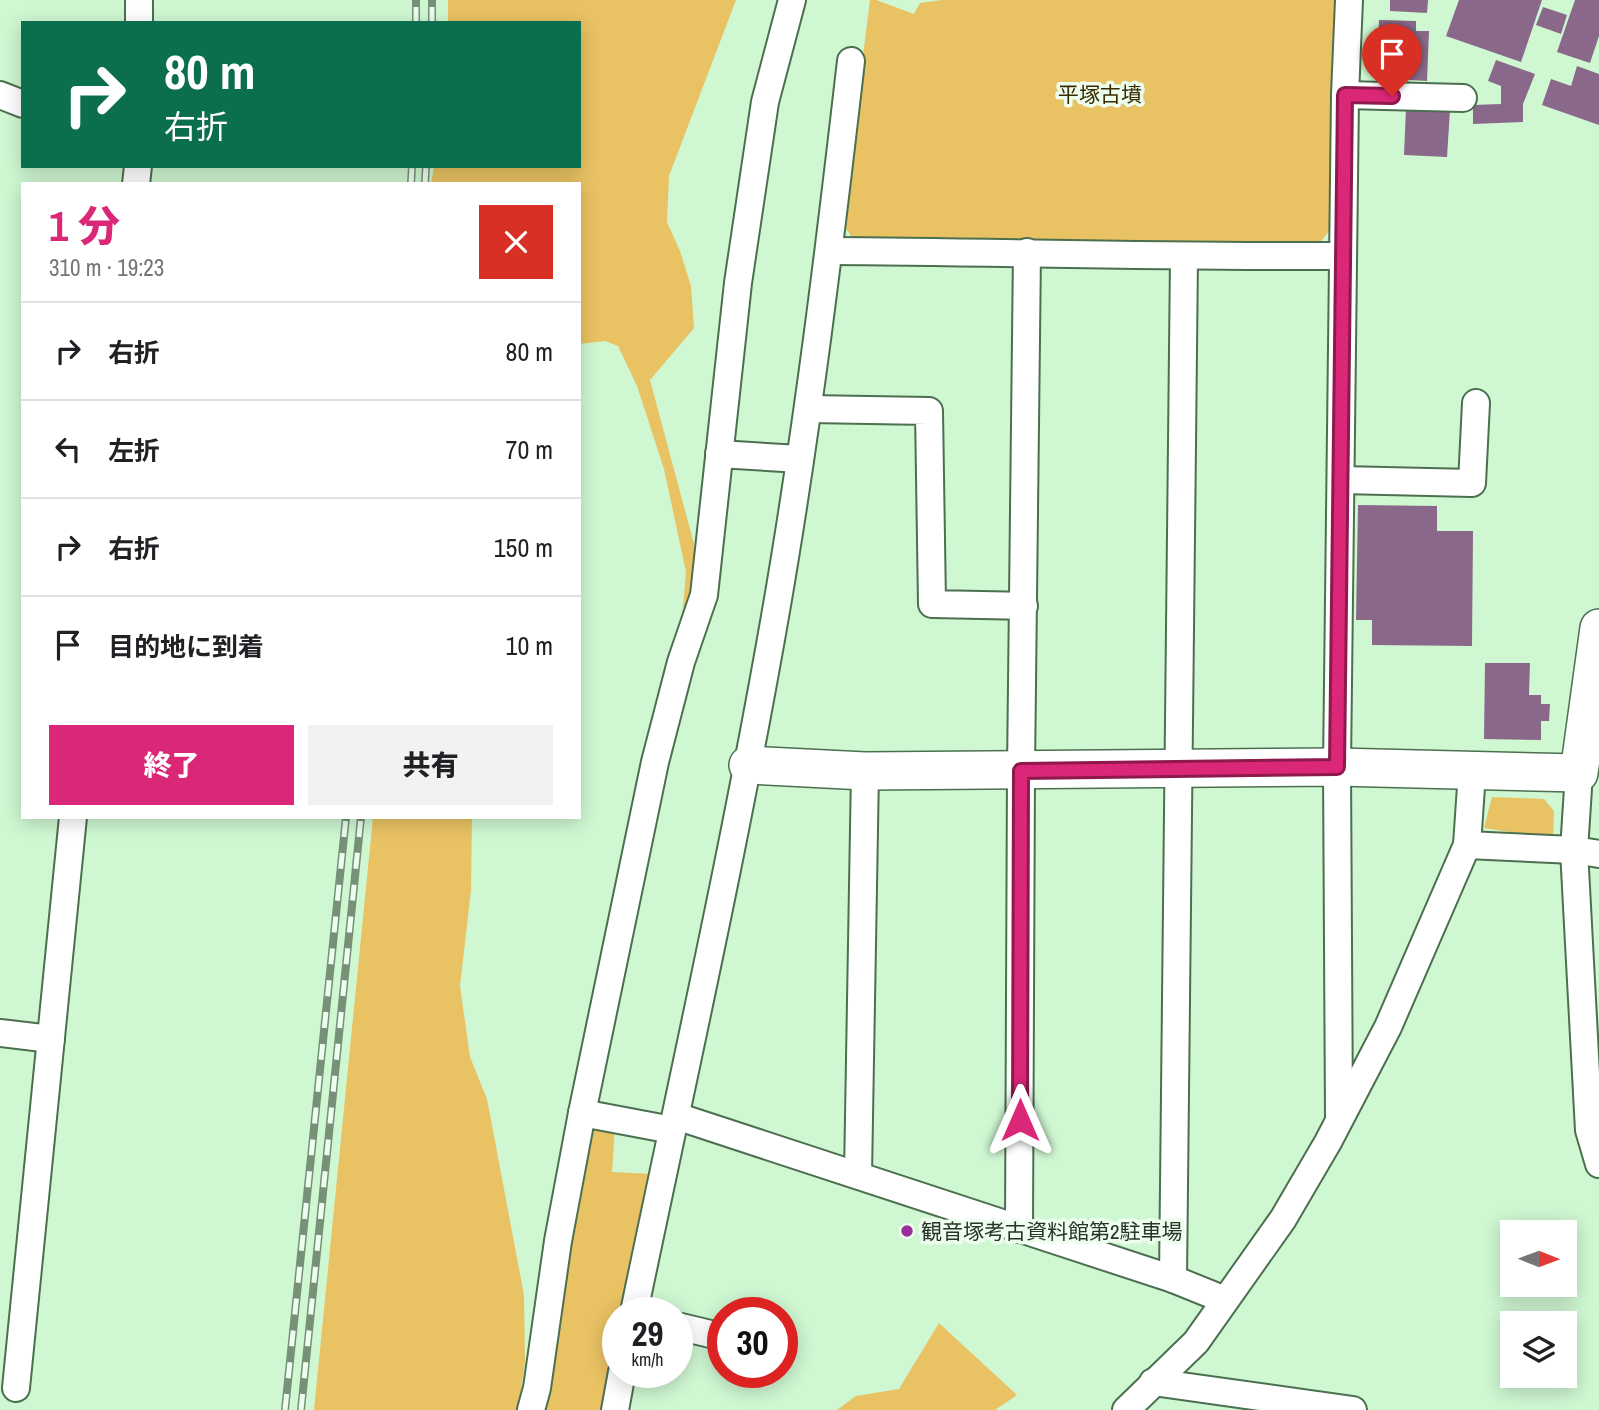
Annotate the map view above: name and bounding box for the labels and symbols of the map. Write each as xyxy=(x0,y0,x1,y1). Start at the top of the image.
pin xyxy=(1362,24,1422,96)
park label: 平塚古墳 xyxy=(1058,80,1142,109)
position arrow xyxy=(983,1083,1057,1157)
place label: 観音塚考古資料館第2駐車場 xyxy=(921,1217,1183,1246)
north arrow xyxy=(1500,1220,1577,1297)
marker: 観音塚考古資料館第2駐車場 xyxy=(899,1223,915,1239)
speed limit sign: 30 xyxy=(707,1297,798,1388)

